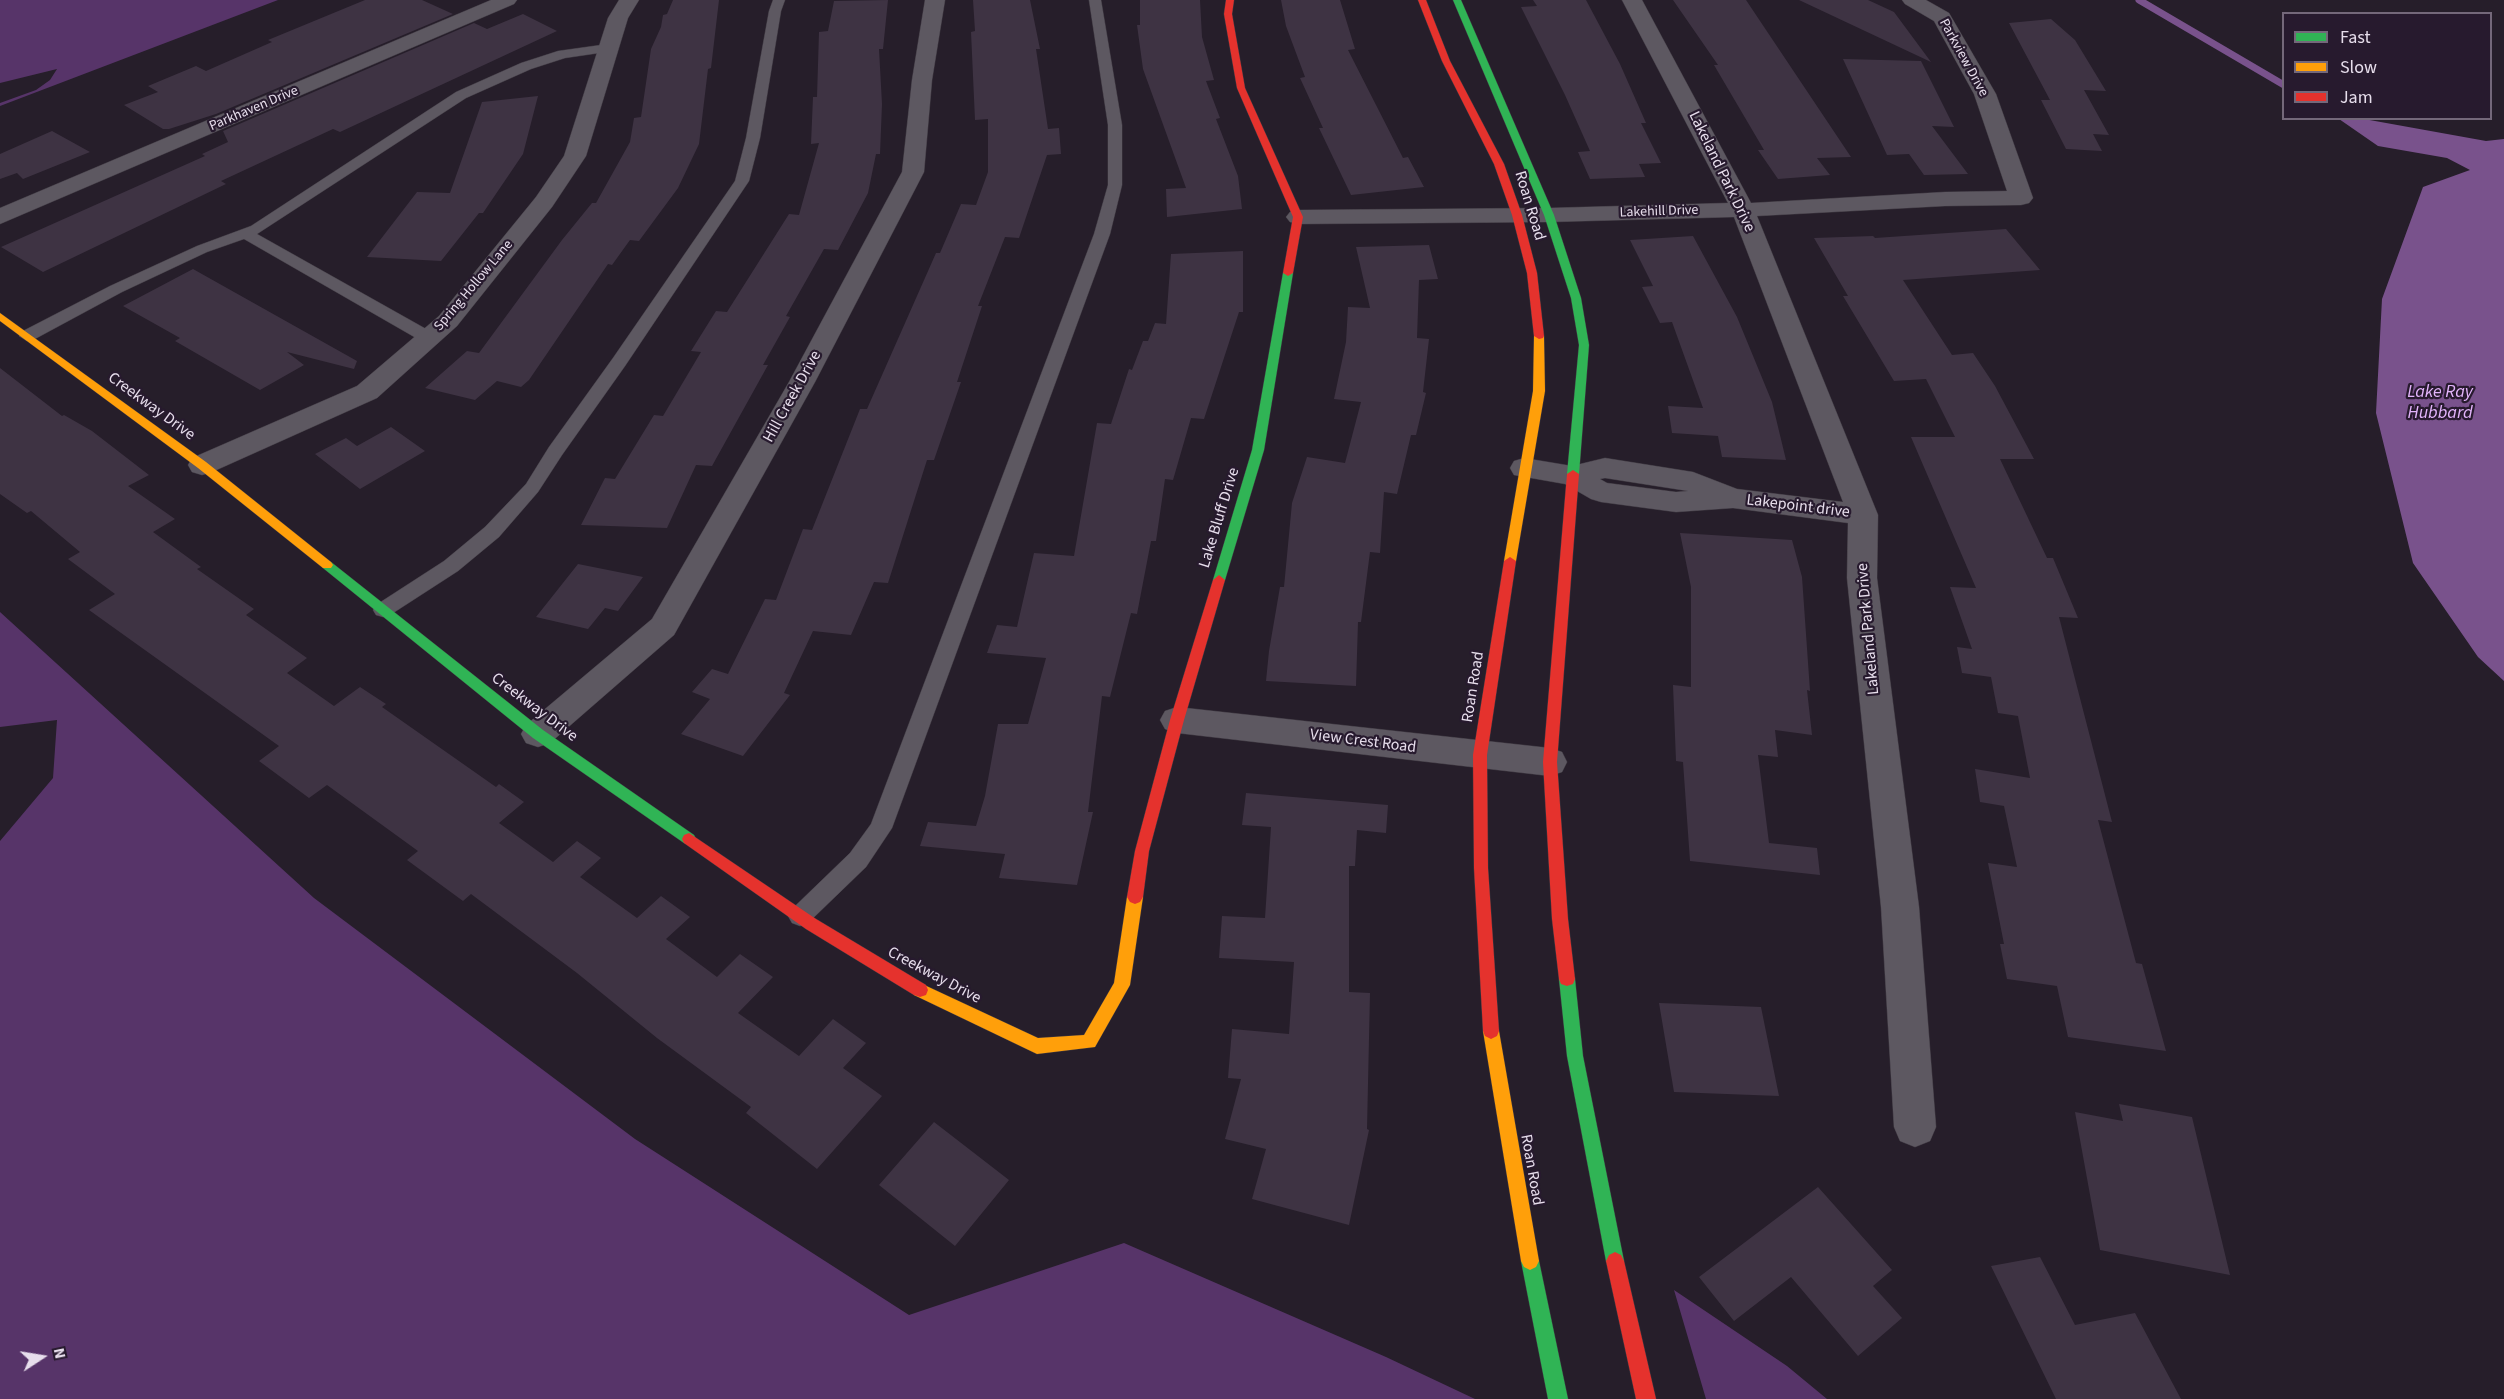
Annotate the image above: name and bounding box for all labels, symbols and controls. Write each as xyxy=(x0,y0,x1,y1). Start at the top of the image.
legend xyxy=(2282,12,2492,120)
street label: Parkview Drive xyxy=(1935,16,1991,100)
text: Fast xyxy=(2340,25,2371,50)
text: Slow xyxy=(2340,55,2377,80)
street label: Parkhaven Drive xyxy=(207,83,301,135)
text: Jam xyxy=(2340,85,2373,110)
street label: Lakeland Park Drive xyxy=(1683,108,1759,236)
street label: Roan Road xyxy=(1509,169,1549,243)
street label: Lakehill Drive xyxy=(1619,202,1699,222)
street label: Spring Hollow Lane xyxy=(431,237,517,335)
street label: Hill Creek Drive xyxy=(760,348,826,446)
street label: Creekway Drive xyxy=(104,369,198,445)
water label: Lake Ray Hubbard xyxy=(2407,382,2473,424)
street label: Lake Bluff Drive xyxy=(1196,466,1244,570)
street label: Lakepoint drive xyxy=(1745,491,1851,523)
street label: Lakeland Park Drive xyxy=(1854,562,1884,696)
street label: Roan Road xyxy=(1459,650,1489,724)
street label: Creekway Drive xyxy=(487,669,581,747)
street label: View Crest Road xyxy=(1309,726,1417,758)
street label: Creekway Drive xyxy=(884,943,984,1009)
street label: Roan Road xyxy=(1515,1133,1547,1207)
north arrow xyxy=(12,1327,72,1387)
text: N xyxy=(48,1346,71,1361)

